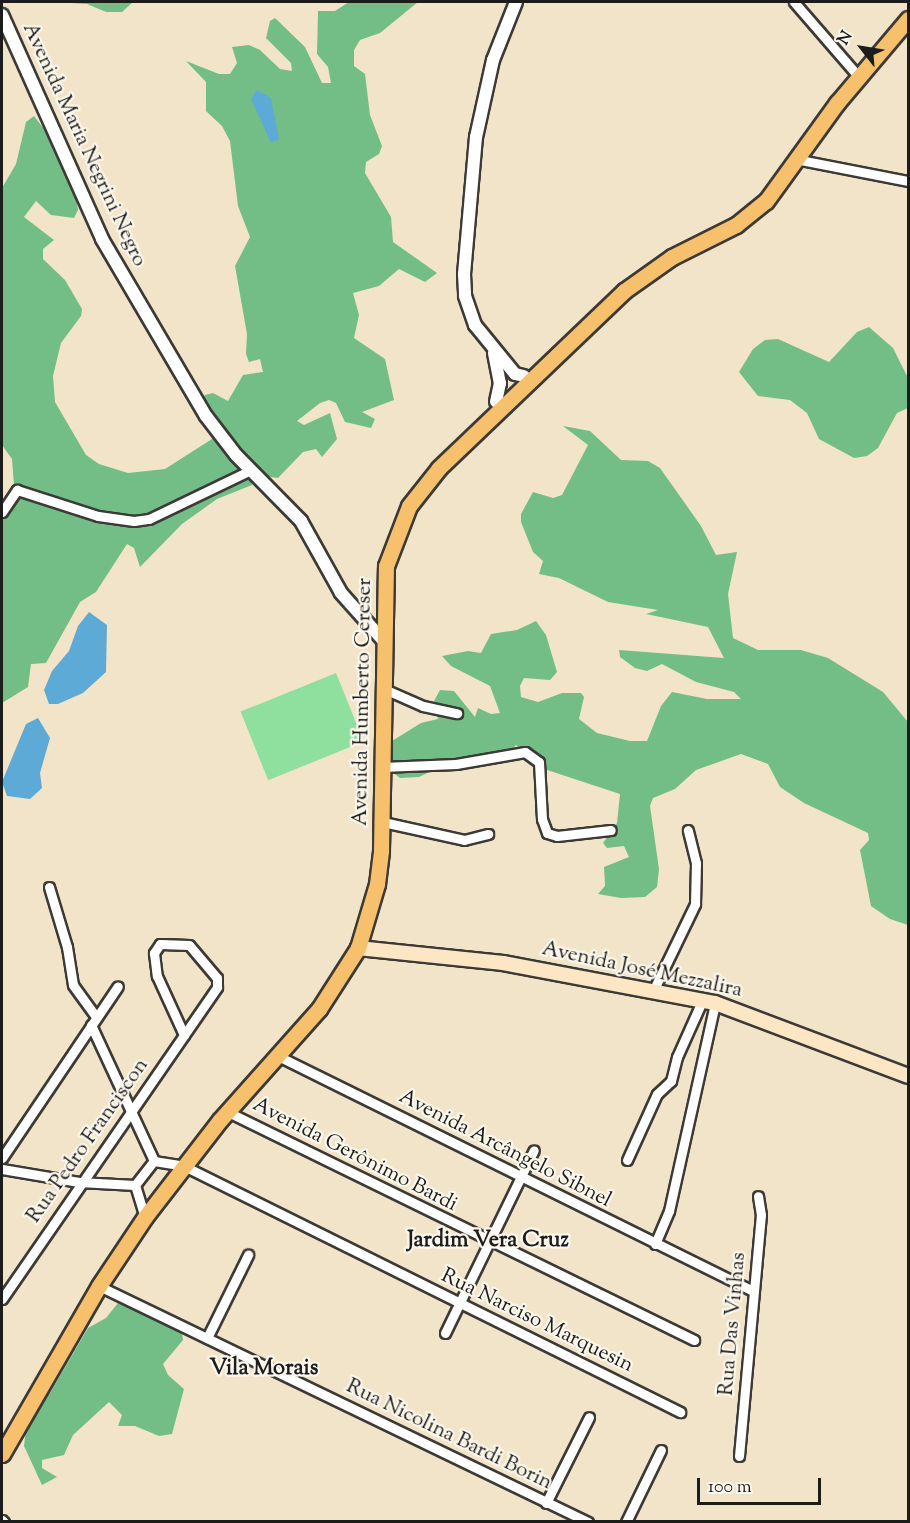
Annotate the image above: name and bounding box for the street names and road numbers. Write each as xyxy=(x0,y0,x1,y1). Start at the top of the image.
street label: Avenida Maria Negrini Negro xyxy=(16,19,152,271)
street label: Avenida Humberto Cereser xyxy=(348,578,378,826)
street label: Avenida José Mezzalira xyxy=(540,936,744,1004)
street label: Rua Pedro Franciscon xyxy=(22,1054,154,1228)
street label: Avenida Arcângelo Sibnel xyxy=(395,1084,615,1214)
street label: Avenida Gerônimo Bardi xyxy=(248,1092,462,1218)
street label: Rua Das Vinhas xyxy=(714,1251,752,1397)
street label: Rua Narciso Marquesin xyxy=(437,1263,637,1379)
street label: Rua Nicolina Bardi Borin xyxy=(342,1374,556,1496)

